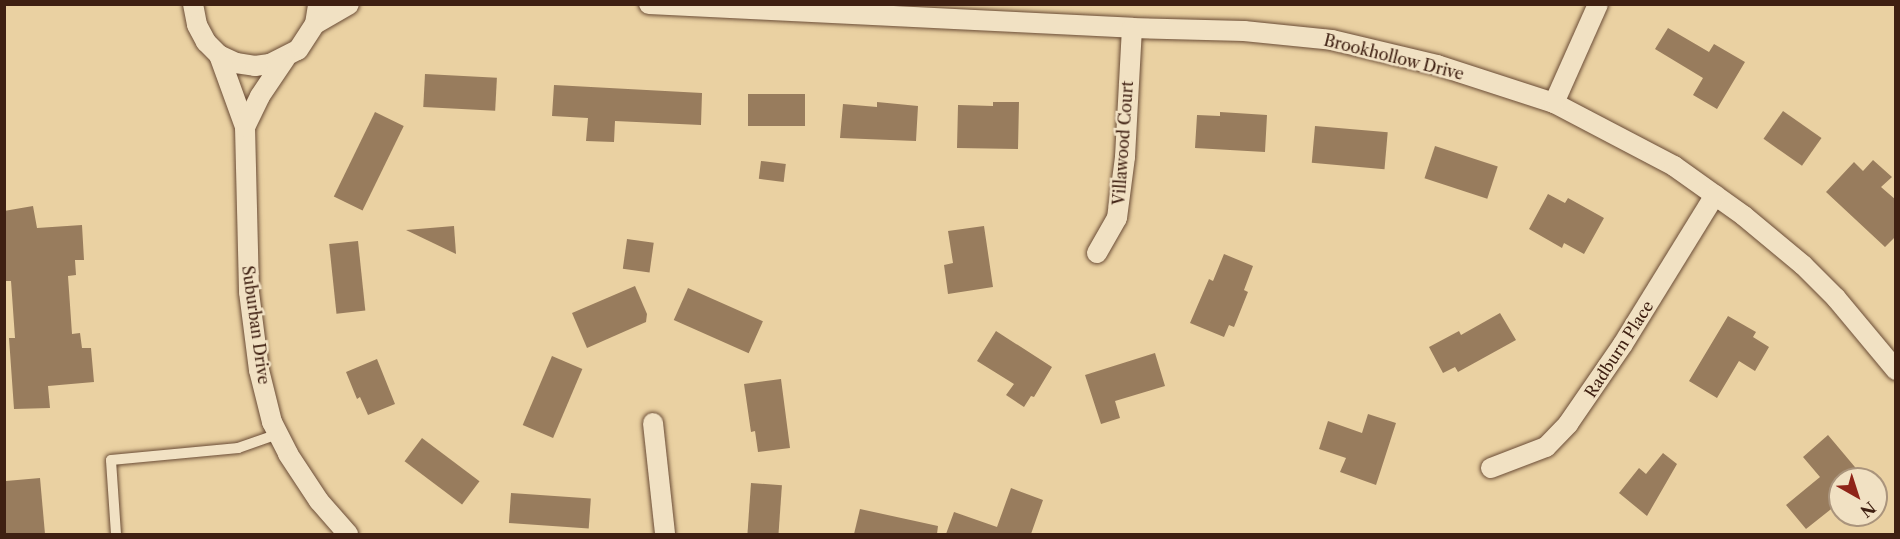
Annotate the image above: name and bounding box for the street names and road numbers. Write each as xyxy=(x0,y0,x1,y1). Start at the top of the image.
street label: Brookhollow Drive xyxy=(1322,30,1466,84)
street label: Villawood Court xyxy=(1109,80,1137,206)
street label: Suburban Drive xyxy=(238,264,274,386)
street label: Radburn Place xyxy=(1581,297,1657,401)

